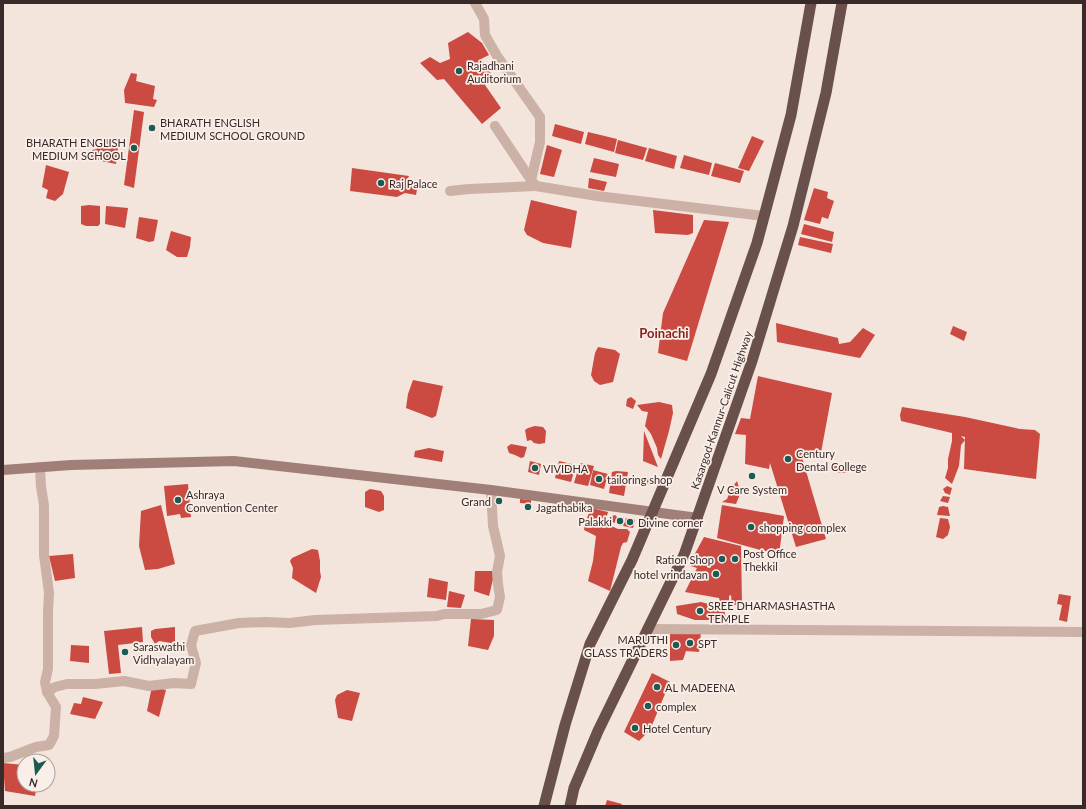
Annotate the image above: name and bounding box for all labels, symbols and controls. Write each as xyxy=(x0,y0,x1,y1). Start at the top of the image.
place label: Rajadhani Auditorium xyxy=(467,59,521,85)
marker: Rajadhani Auditorium xyxy=(454,66,464,76)
place label: BHARATH ENGLISH MEDIUM SCHOOL GROUND xyxy=(160,116,305,142)
marker: BHARATH ENGLISH MEDIUM SCHOOL GROUND xyxy=(147,123,157,133)
place label: BHARATH ENGLISH MEDIUM SCHOOL xyxy=(26,136,126,162)
marker: BHARATH ENGLISH MEDIUM SCHOOL xyxy=(129,143,139,153)
place label: Raj Palace xyxy=(389,177,438,190)
marker: Raj Palace xyxy=(376,178,386,188)
district label: Poinachi xyxy=(639,325,689,341)
street label: Kasargod-Kannur-Calicut Highway xyxy=(688,329,754,491)
place label: Century Dental College xyxy=(796,447,867,473)
marker: Century Dental College xyxy=(783,454,793,464)
place label: VIVIDHA xyxy=(543,462,589,475)
marker: VIVIDHA xyxy=(530,463,540,473)
marker: V Care System xyxy=(747,471,757,481)
place label: tailoring shop xyxy=(607,473,673,486)
marker: tailoring shop xyxy=(594,474,604,484)
place label: V Care System xyxy=(717,483,787,496)
place label: Ashraya Convention Center xyxy=(186,488,278,514)
marker: Ashraya Convention Center xyxy=(173,495,183,505)
place label: Grand xyxy=(461,495,491,508)
marker: Grand xyxy=(494,496,504,506)
place label: Jagathabika xyxy=(536,501,592,514)
marker: Jagathabika xyxy=(523,502,533,512)
place label: Palakki xyxy=(578,515,612,528)
marker: Palakki xyxy=(615,516,625,526)
place label: Divine corner xyxy=(638,516,703,529)
marker: Divine corner xyxy=(625,517,635,527)
place label: shopping complex xyxy=(759,521,847,534)
marker: shopping complex xyxy=(746,522,756,532)
place label: Post Office Thekkil xyxy=(743,547,797,573)
place label: Ration Shop xyxy=(655,553,714,566)
marker: Ration Shop xyxy=(717,554,727,564)
marker: Post Office Thekkil xyxy=(730,554,740,564)
place label: hotel vrindavan xyxy=(634,568,708,581)
marker: hotel vrindavan xyxy=(711,569,721,579)
place label: SREE DHARMASHASTHA TEMPLE xyxy=(708,599,836,625)
marker: SREE DHARMASHASTHA TEMPLE xyxy=(695,606,705,616)
place label: MARUTHI GLASS TRADERS xyxy=(584,633,668,659)
place label: SPT xyxy=(698,637,718,650)
marker: SPT xyxy=(685,638,695,648)
place label: Saraswathi Vidhyalayam xyxy=(133,640,194,666)
marker: MARUTHI GLASS TRADERS xyxy=(671,640,681,650)
marker: Saraswathi Vidhyalayam xyxy=(120,647,130,657)
place label: AL MADEENA xyxy=(665,681,736,694)
marker: AL MADEENA xyxy=(652,682,662,692)
place label: complex xyxy=(656,700,697,713)
marker: complex xyxy=(643,701,653,711)
place label: Hotel Century xyxy=(643,722,712,735)
marker: Hotel Century xyxy=(630,723,640,733)
north arrow xyxy=(16,753,56,793)
text: N xyxy=(28,776,39,791)

